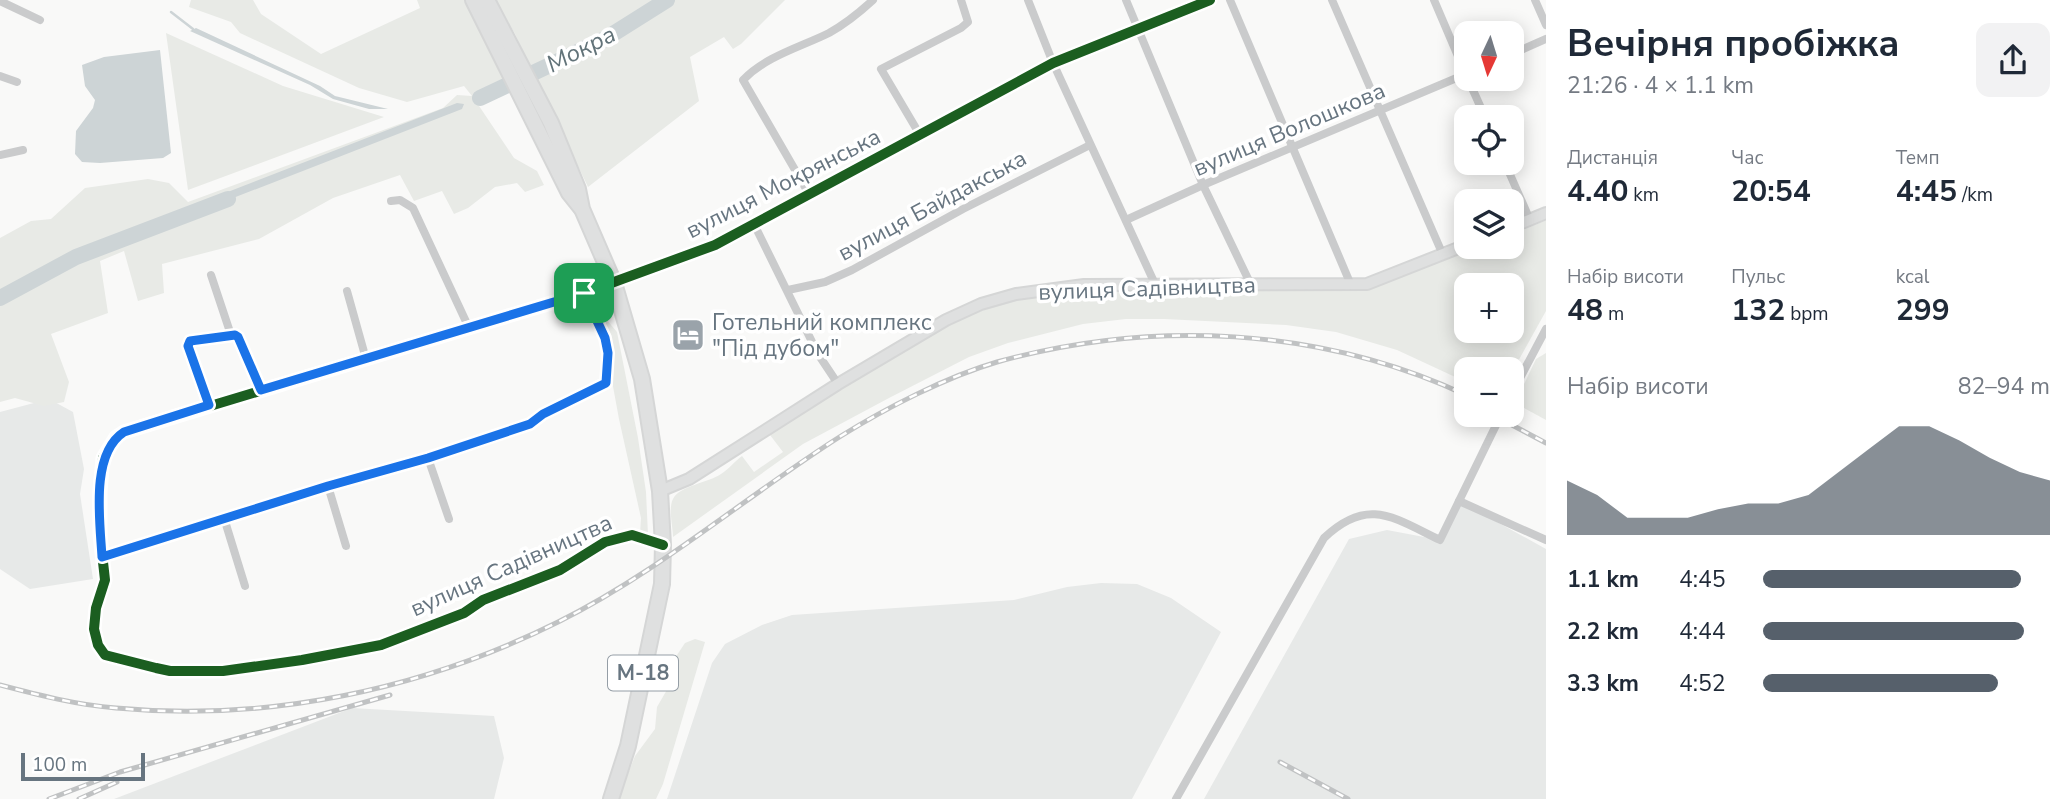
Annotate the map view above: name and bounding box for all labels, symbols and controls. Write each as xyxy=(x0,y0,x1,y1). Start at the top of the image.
water label: Мокра xyxy=(541,18,621,80)
text: Вечірня пробіжка xyxy=(1567,18,1900,69)
north arrow xyxy=(1454,21,1524,91)
map controls xyxy=(1454,21,1524,427)
button: share xyxy=(1976,23,2050,97)
text: 21:26 · 4 × 1.1 km xyxy=(1567,70,1754,101)
street label: вулиця Волошкова xyxy=(1188,75,1390,184)
button: locate xyxy=(1454,105,1524,175)
street label: вулиця Мокрянська xyxy=(681,121,886,246)
street label: вулиця Байдакська xyxy=(832,143,1032,268)
text: Дистанція xyxy=(1567,145,1658,171)
text: Час xyxy=(1731,145,1763,171)
text: Темп xyxy=(1896,145,1940,171)
text: 4.40 xyxy=(1567,171,1628,212)
text: 20:54 xyxy=(1731,171,1811,212)
text: 4:45 xyxy=(1896,171,1957,212)
text: km xyxy=(1628,182,1659,208)
text: /km xyxy=(1957,182,1993,208)
button: layers xyxy=(1454,189,1524,259)
pin xyxy=(554,263,614,323)
text: Набір висоти xyxy=(1567,264,1684,290)
text: Пульс xyxy=(1731,264,1785,290)
text: kcal xyxy=(1896,264,1929,290)
street label: вулиця Садівництва xyxy=(1038,269,1256,308)
button: + xyxy=(1454,273,1524,343)
icon: arrive xyxy=(565,274,603,312)
text: 48 xyxy=(1567,290,1603,331)
text: 132 xyxy=(1731,290,1785,331)
text: 299 xyxy=(1896,290,1950,331)
text: m xyxy=(1603,301,1624,327)
text: bpm xyxy=(1785,301,1829,327)
place label: Готельний комплекс "Під дубом" xyxy=(712,307,932,364)
hotel icon: Готельний комплекс "Під дубом" xyxy=(669,316,707,354)
button: − xyxy=(1454,357,1524,427)
text: Набір висоти xyxy=(1567,371,1709,402)
text: 82–94 m xyxy=(1958,371,2050,402)
street label: вулиця Садівництва xyxy=(405,507,617,624)
text: 1.1 km xyxy=(1567,564,1639,595)
text: 4:45 xyxy=(1679,564,1726,595)
text: 2.2 km xyxy=(1567,616,1639,647)
text: 4:44 xyxy=(1679,616,1726,647)
road number: М-18 xyxy=(608,656,678,690)
text: 3.3 km xyxy=(1567,668,1639,699)
text: 4:52 xyxy=(1679,668,1726,699)
scale bar xyxy=(21,750,145,782)
text: 100 m xyxy=(32,752,87,778)

